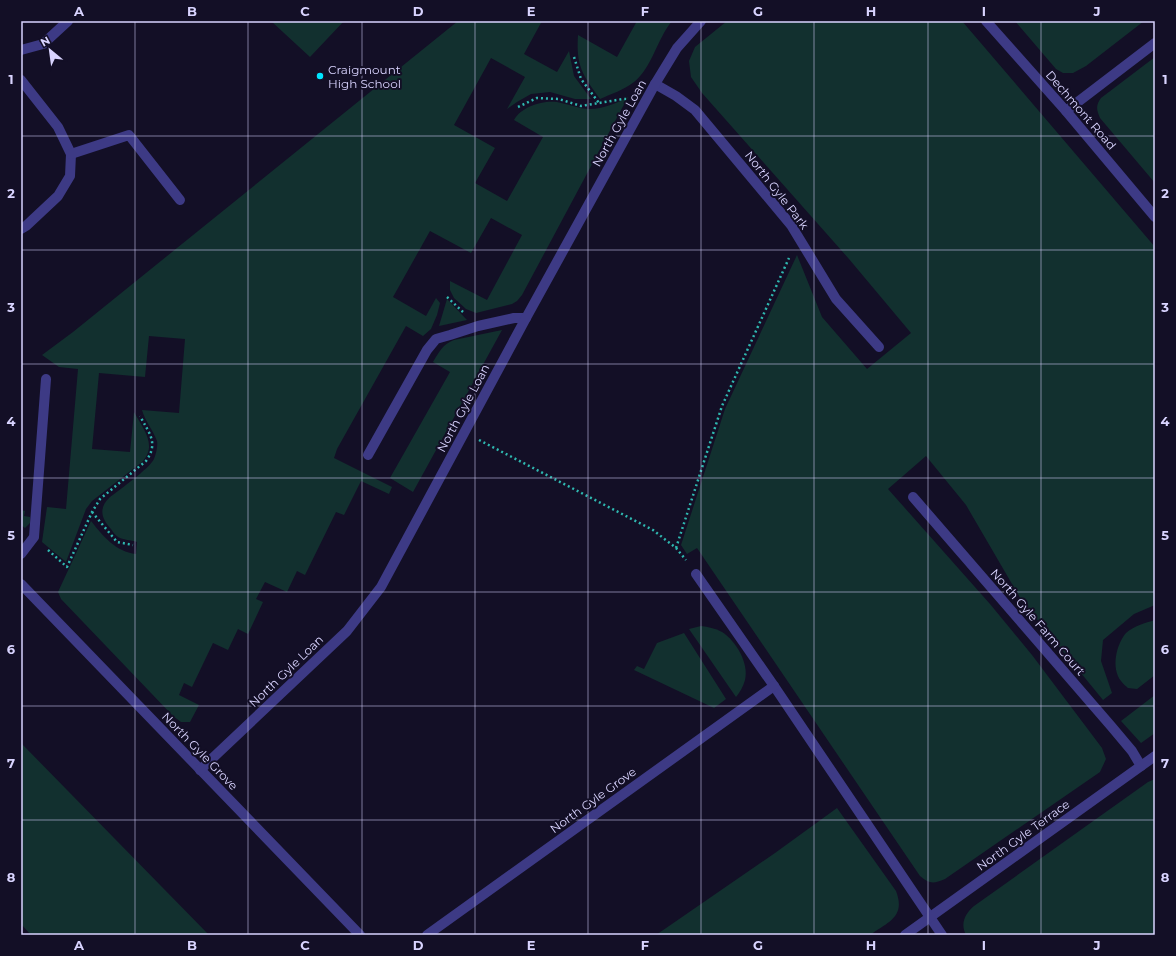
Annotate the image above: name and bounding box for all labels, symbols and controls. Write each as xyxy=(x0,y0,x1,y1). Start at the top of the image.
text: A xyxy=(73,3,85,19)
text: B xyxy=(187,3,197,19)
text: C xyxy=(300,3,310,19)
text: D xyxy=(413,3,424,19)
text: E xyxy=(527,3,536,19)
text: F xyxy=(641,3,649,19)
text: G xyxy=(753,3,763,19)
text: H xyxy=(866,3,876,19)
text: I xyxy=(982,3,986,19)
text: J xyxy=(1092,3,1101,19)
north arrow xyxy=(30,30,70,70)
text: N xyxy=(38,33,52,50)
place label: Craigmount High School xyxy=(328,62,401,91)
street label: Dechmont Road xyxy=(1043,67,1119,153)
text: 1 xyxy=(8,71,14,87)
marker: Craigmount High School xyxy=(315,71,325,81)
text: 1 xyxy=(1162,71,1168,87)
street label: North Gyle Loan xyxy=(589,77,649,169)
street label: North Gyle Park xyxy=(742,148,813,233)
text: 2 xyxy=(7,185,15,201)
text: 2 xyxy=(1161,185,1169,201)
text: 3 xyxy=(6,299,15,315)
text: 3 xyxy=(1160,299,1169,315)
street label: North Gyle Loan xyxy=(434,361,492,455)
text: 4 xyxy=(7,413,16,429)
text: 4 xyxy=(1161,413,1170,429)
text: 5 xyxy=(7,527,15,543)
text: 5 xyxy=(1161,527,1169,543)
street label: North Gyle Farm Court xyxy=(988,566,1089,679)
street label: North Gyle Loan xyxy=(246,632,326,710)
text: 6 xyxy=(7,641,16,657)
text: 6 xyxy=(1161,641,1170,657)
street label: North Gyle Grove xyxy=(159,709,241,793)
text: 7 xyxy=(7,755,15,771)
text: 7 xyxy=(1161,755,1169,771)
street label: North Gyle Grove xyxy=(547,764,639,836)
street label: North Gyle Terrace xyxy=(974,796,1072,874)
text: 8 xyxy=(7,869,16,885)
text: 8 xyxy=(1161,869,1170,885)
text: A xyxy=(73,937,85,953)
text: B xyxy=(187,937,197,953)
text: C xyxy=(300,937,310,953)
text: D xyxy=(413,937,424,953)
text: E xyxy=(527,937,536,953)
text: F xyxy=(641,937,649,953)
text: G xyxy=(753,937,763,953)
text: H xyxy=(866,937,876,953)
text: I xyxy=(982,937,986,953)
text: J xyxy=(1092,937,1101,953)

